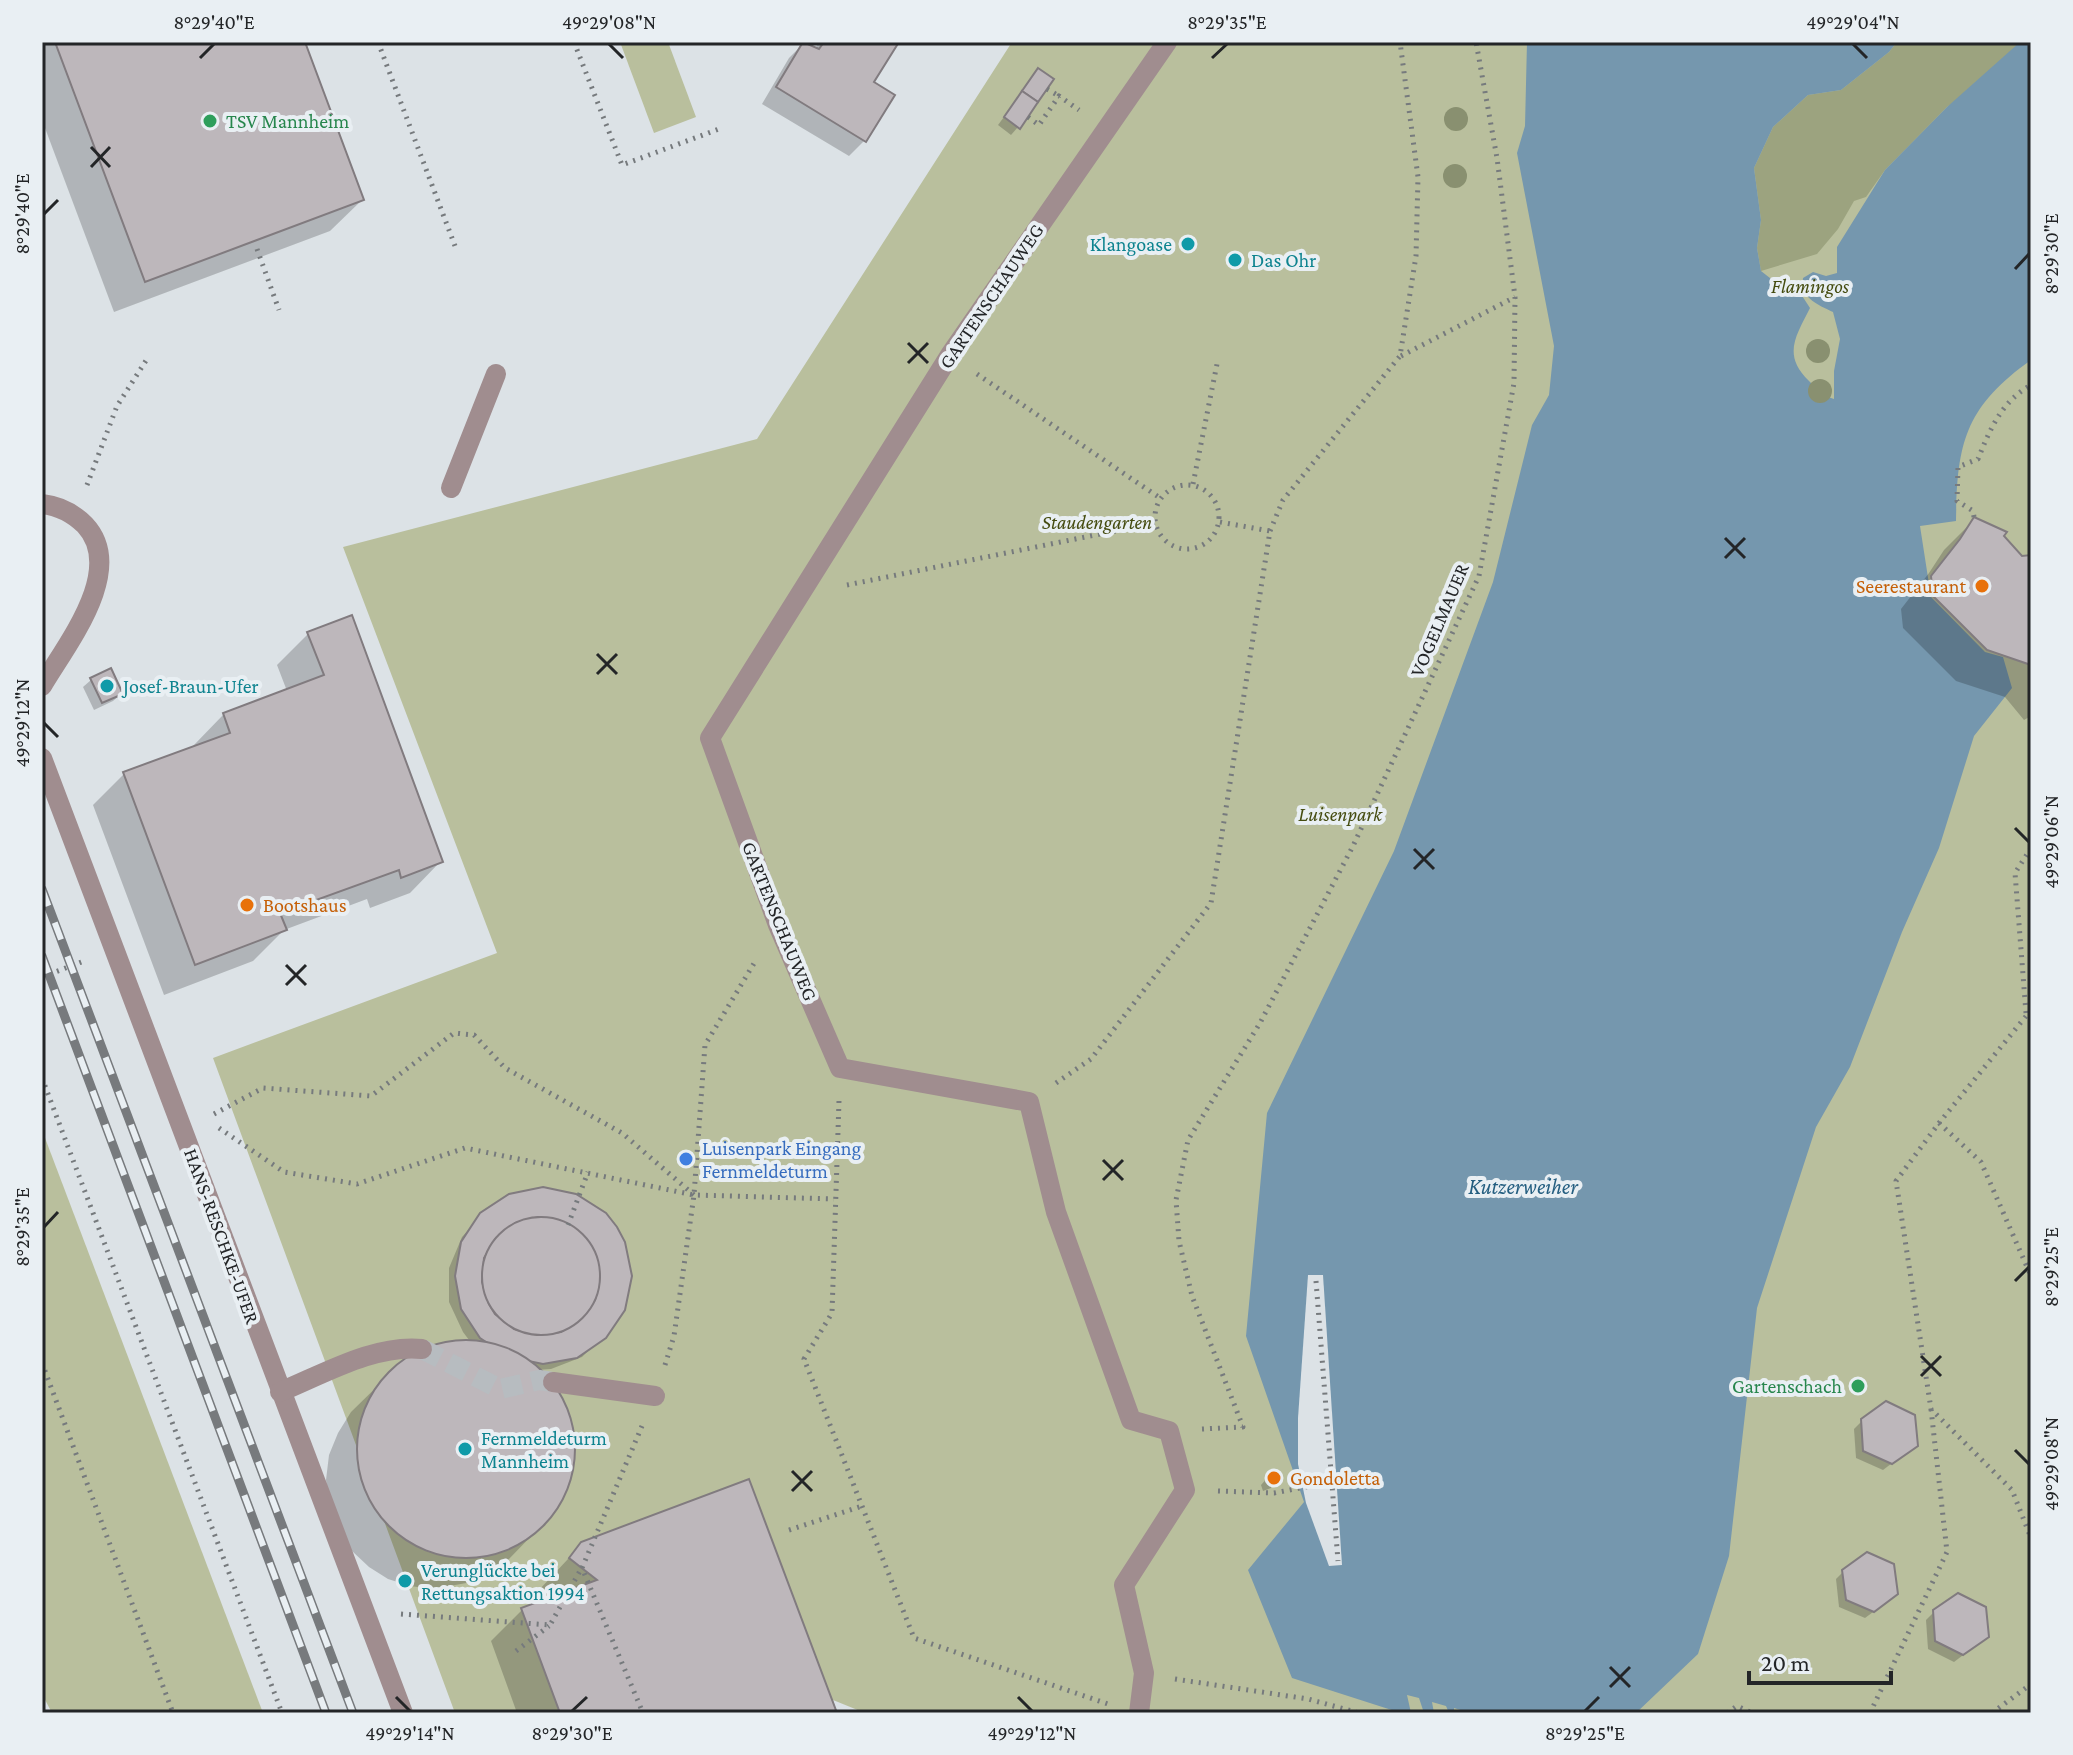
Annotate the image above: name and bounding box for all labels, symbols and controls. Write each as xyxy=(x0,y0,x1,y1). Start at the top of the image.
text: 8°29'40"E xyxy=(173,11,255,33)
text: 49°29'08"N xyxy=(562,11,656,33)
text: 8°29'35"E xyxy=(1187,11,1267,33)
text: 49°29'04"N xyxy=(1806,11,1900,33)
place label: TSV Mannheim xyxy=(226,110,349,132)
marker: TSV Mannheim xyxy=(201,112,219,130)
text: 8°29'40"E xyxy=(11,173,33,255)
text: 8°29'30"E xyxy=(2040,213,2062,295)
street label: GARTENSCHAUWEG xyxy=(934,220,1048,372)
place label: Klangoase xyxy=(1090,233,1172,256)
marker: Klangoase xyxy=(1179,235,1197,253)
place label: Das Ohr xyxy=(1251,249,1316,271)
marker: Das Ohr xyxy=(1226,251,1244,269)
park label: Flamingos xyxy=(1771,275,1850,298)
park label: Staudengarten xyxy=(1042,511,1152,534)
street label: VOGELMAUER xyxy=(1405,559,1473,680)
place label: Seerestaurant xyxy=(1856,575,1966,597)
marker: Seerestaurant xyxy=(1973,577,1991,595)
place label: Josef-Braun-Ufer xyxy=(121,675,259,698)
marker: Josef-Braun-Ufer xyxy=(98,677,116,695)
text: 49°29'12"N xyxy=(11,678,33,768)
text: 49°29'06"N xyxy=(2040,795,2062,889)
park label: Luisenpark xyxy=(1298,803,1383,826)
street label: GARTENSCHAUWEG xyxy=(738,838,822,1004)
place label: Bootshaus xyxy=(263,894,347,916)
marker: Bootshaus xyxy=(238,896,256,914)
place label: Luisenpark Eingang Fernmeldeturm xyxy=(702,1137,861,1182)
street label: HANS-RESCHKE-UFER xyxy=(180,1145,264,1327)
marker: Luisenpark Eingang Fernmeldeturm xyxy=(677,1150,695,1168)
water label: Kutzerweiher xyxy=(1468,1174,1579,1199)
text: 8°29'35"E xyxy=(11,1187,33,1267)
text: 8°29'25"E xyxy=(2040,1227,2062,1307)
place label: Gartenschach xyxy=(1732,1375,1842,1397)
marker: Gartenschach xyxy=(1849,1377,1867,1395)
text: 49°29'08"N xyxy=(2040,1417,2062,1511)
place label: Fernmeldeturm Mannheim xyxy=(481,1427,607,1472)
marker: Fernmeldeturm Mannheim xyxy=(456,1440,474,1458)
place label: Gondoletta xyxy=(1290,1467,1380,1489)
marker: Gondoletta xyxy=(1265,1469,1283,1487)
place label: Verunglückte bei Rettungsaktion 1994 xyxy=(421,1559,585,1605)
marker: Verunglückte bei Rettungsaktion 1994 xyxy=(396,1572,414,1590)
scale bar xyxy=(1749,1635,1891,1685)
text: 20 m xyxy=(1761,1649,1810,1676)
text: 49°29'14"N xyxy=(365,1722,455,1744)
text: 8°29'30"E xyxy=(531,1722,613,1744)
text: 49°29'12"N xyxy=(987,1722,1077,1744)
text: 8°29'25"E xyxy=(1545,1722,1625,1744)

